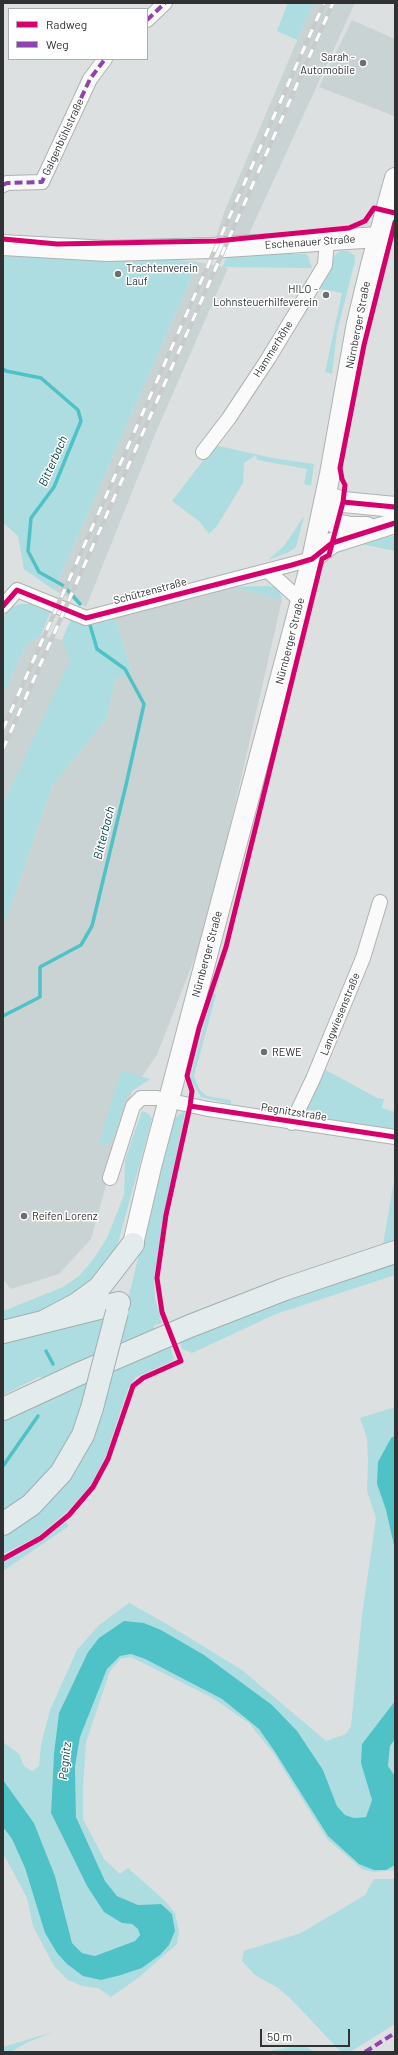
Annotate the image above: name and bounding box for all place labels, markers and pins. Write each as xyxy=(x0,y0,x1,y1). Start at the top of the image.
place label: Sarah - Automobile xyxy=(300,50,355,76)
marker: Sarah - Automobile xyxy=(358,58,368,68)
place label: Trachtenverein Lauf xyxy=(126,261,198,287)
marker: Trachtenverein Lauf xyxy=(113,269,123,279)
place label: HILO - Lohnsteuerhilfeverein xyxy=(213,282,318,308)
marker: HILO - Lohnsteuerhilfeverein xyxy=(321,290,331,300)
place label: REWE xyxy=(272,1045,302,1059)
marker: REWE xyxy=(259,1047,269,1057)
place label: Reifen Lorenz xyxy=(32,1209,98,1223)
marker: Reifen Lorenz xyxy=(19,1211,29,1221)

